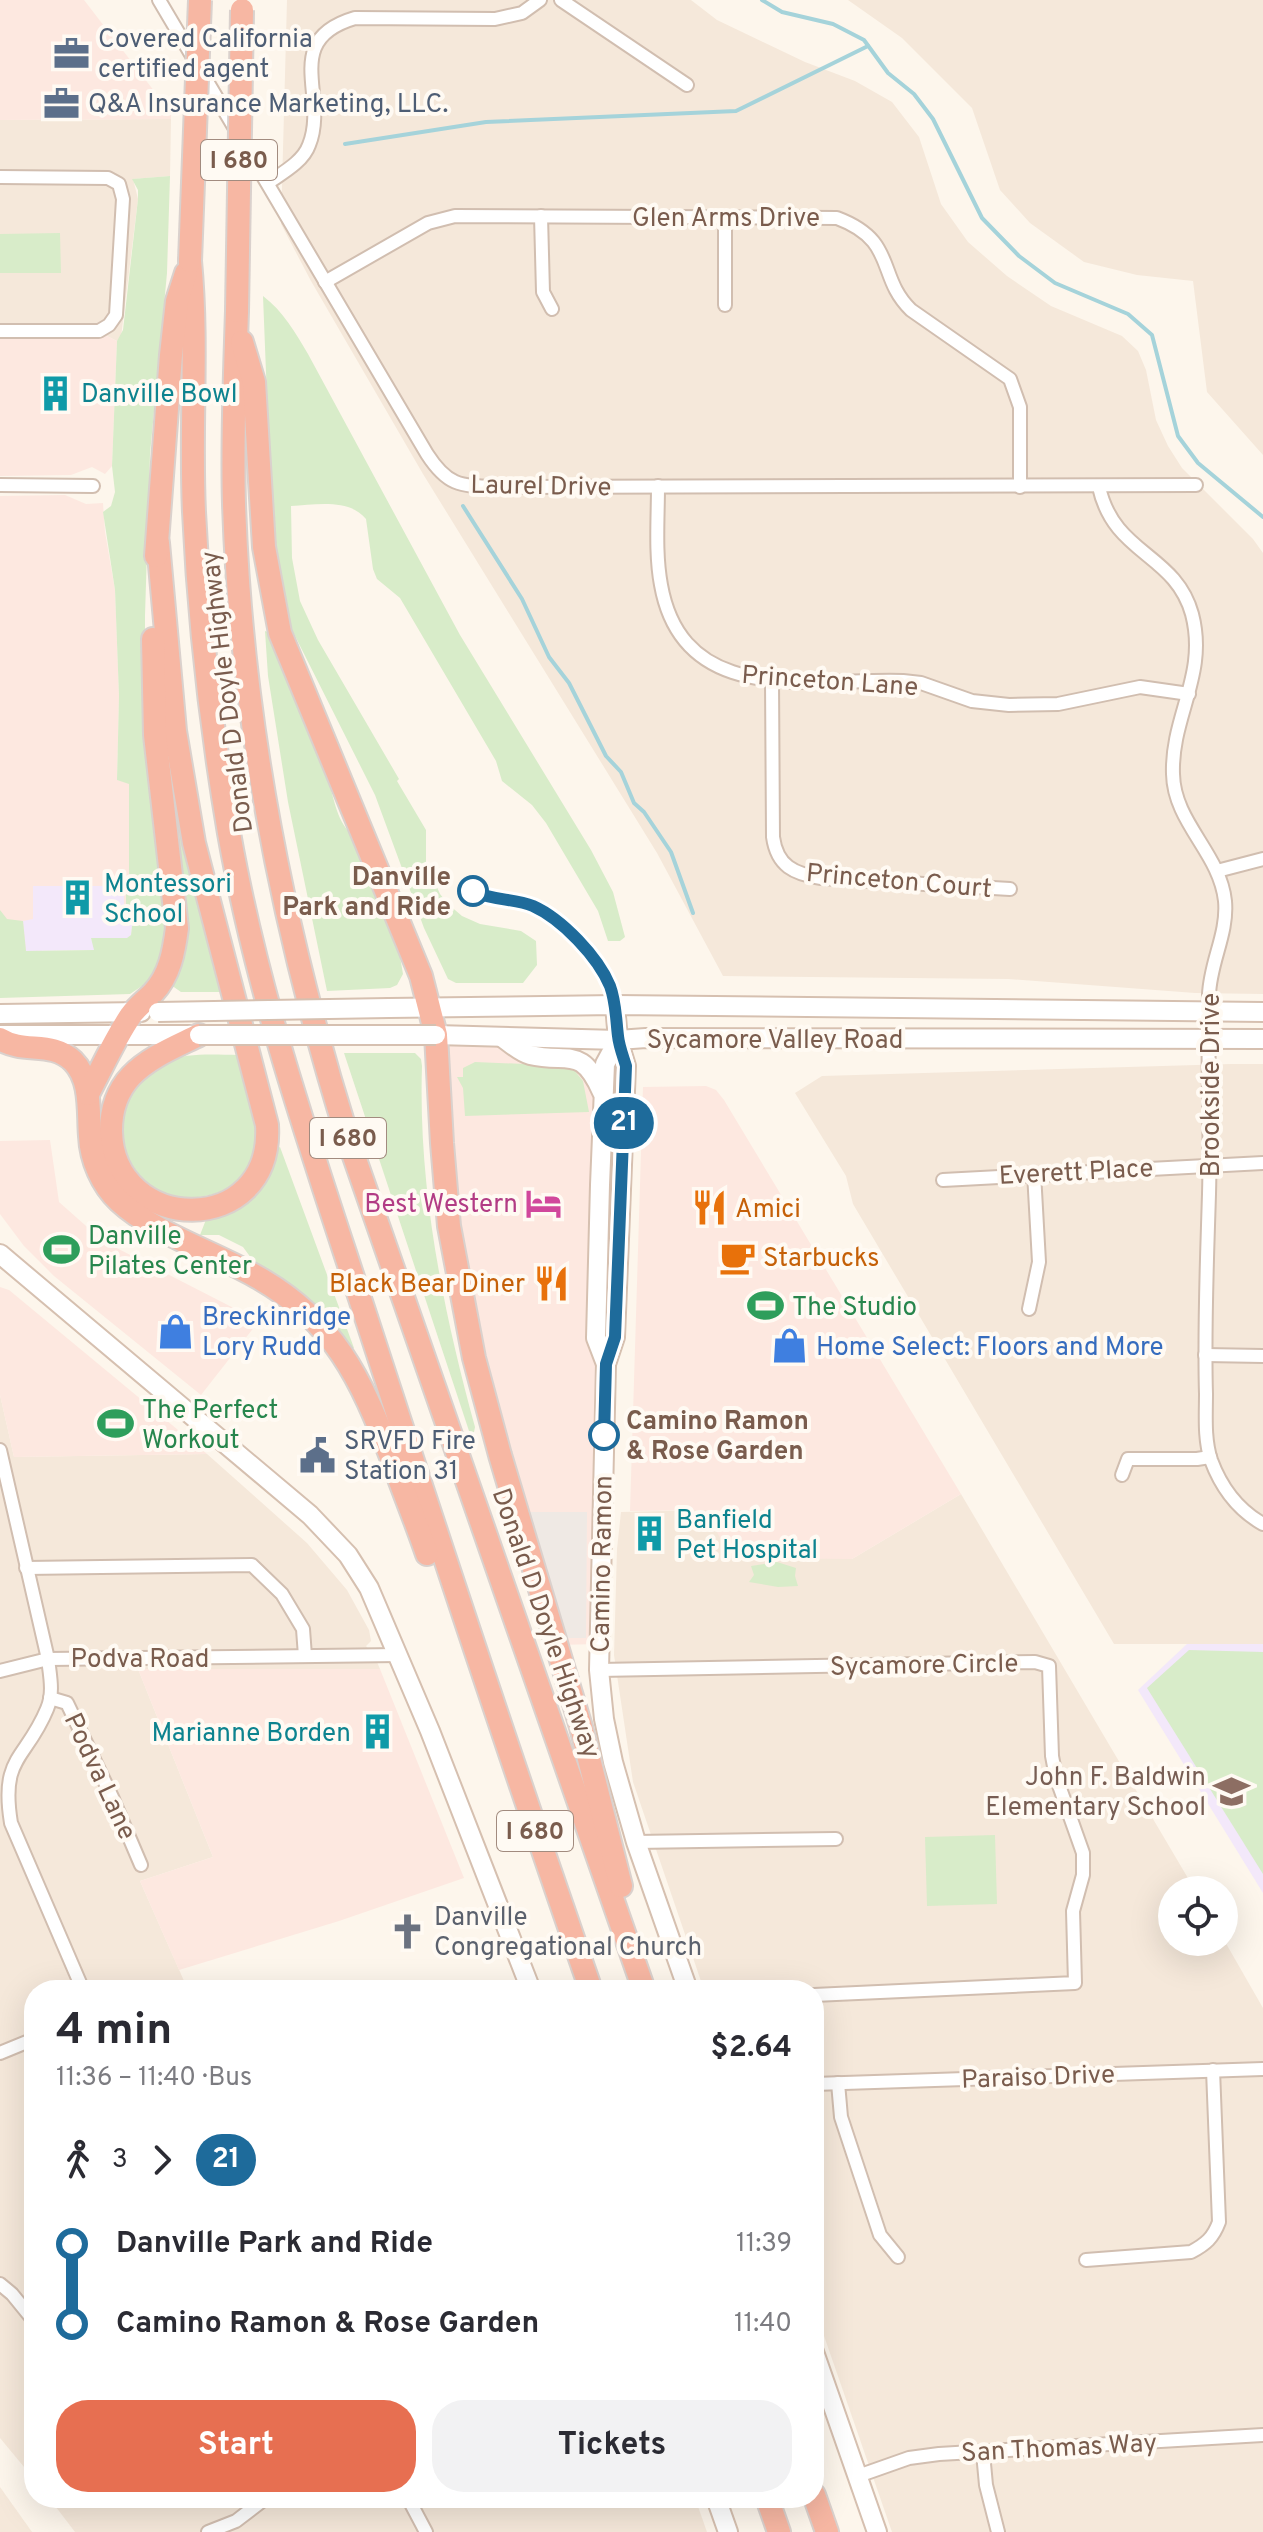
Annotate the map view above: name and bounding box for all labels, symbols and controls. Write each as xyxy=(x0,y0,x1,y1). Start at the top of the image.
place label: Covered California certified agent xyxy=(98,24,313,87)
office icon: Covered California certified agent xyxy=(53,34,91,72)
office icon: Q&A Insurance Marketing, LLC. xyxy=(43,84,81,122)
place label: Q&A Insurance Marketing, LLC. xyxy=(88,89,448,122)
road number: I 680 xyxy=(201,140,277,180)
street label: Glen Arms Drive xyxy=(632,203,820,236)
building icon: Danville Bowl xyxy=(36,374,74,412)
place label: Danville Bowl xyxy=(81,379,237,412)
street label: Laurel Drive xyxy=(470,470,612,505)
street label: Donald D Doyle Highway xyxy=(195,549,262,835)
street label: Princeton Lane xyxy=(740,660,919,705)
street label: Princeton Court xyxy=(805,858,993,907)
place label: Danville Park and Ride xyxy=(282,862,451,925)
place label: Montessori School xyxy=(104,869,232,932)
marker: Danville Park and Ride xyxy=(458,876,488,906)
building icon: Montessori School xyxy=(59,879,97,917)
street label: Brookside Drive xyxy=(1196,993,1229,1177)
street label: Sycamore Valley Road xyxy=(647,1025,903,1058)
line badge: 21 xyxy=(588,1097,660,1149)
text: 21 xyxy=(610,1105,638,1141)
road number: I 680 xyxy=(310,1118,386,1158)
street label: Everett Place xyxy=(998,1153,1154,1194)
hotel icon: Best Western xyxy=(525,1184,563,1222)
place label: Best Western xyxy=(364,1189,518,1222)
restaurant icon: Amici xyxy=(690,1189,728,1227)
place label: Amici xyxy=(735,1194,801,1227)
place label: Danville Pilates Center xyxy=(88,1221,252,1284)
sports icon: Danville Pilates Center xyxy=(43,1231,81,1269)
cafe icon: Starbucks xyxy=(718,1238,756,1276)
place label: Starbucks xyxy=(763,1243,879,1276)
restaurant icon: Black Bear Diner xyxy=(532,1264,570,1302)
place label: Black Bear Diner xyxy=(329,1269,525,1302)
sports icon: The Studio xyxy=(747,1287,785,1325)
place label: The Studio xyxy=(792,1292,917,1325)
place label: Breckinridge Lory Rudd xyxy=(202,1302,351,1365)
shop icon: Breckinridge Lory Rudd xyxy=(157,1312,195,1350)
shop icon: Home Select: Floors and More xyxy=(771,1327,809,1365)
place label: Home Select: Floors and More xyxy=(816,1332,1163,1365)
place label: The Perfect Workout xyxy=(142,1395,278,1458)
sports icon: The Perfect Workout xyxy=(97,1405,135,1443)
place label: Camino Ramon & Rose Garden xyxy=(626,1406,809,1469)
marker: Camino Ramon & Rose Garden xyxy=(589,1420,619,1450)
place label: SRVFD Fire Station 31 xyxy=(344,1426,476,1489)
public building icon: SRVFD Fire Station 31 xyxy=(299,1436,337,1474)
street label: Camino Ramon xyxy=(585,1475,622,1653)
street label: Donald D Doyle Highway xyxy=(483,1484,606,1763)
place label: Banfield Pet Hospital xyxy=(676,1505,818,1568)
building icon: Banfield Pet Hospital xyxy=(631,1515,669,1553)
street label: Podva Road xyxy=(71,1644,209,1677)
street label: Sycamore Circle xyxy=(830,1648,1019,1685)
street label: Podva Lane xyxy=(55,1708,142,1846)
building icon: Marianne Borden xyxy=(358,1713,396,1751)
place label: Marianne Borden xyxy=(152,1718,351,1751)
place label: John F. Baldwin Elementary School xyxy=(985,1762,1206,1825)
school or university icon: John F. Baldwin Elementary School xyxy=(1213,1772,1251,1810)
road number: I 680 xyxy=(497,1811,573,1851)
map controls xyxy=(1158,1876,1238,1956)
button: locate xyxy=(1158,1876,1238,1956)
place label: Danville Congregational Church xyxy=(434,1902,702,1965)
church icon: Danville Congregational Church xyxy=(389,1912,427,1950)
text: 4 min xyxy=(56,2004,172,2060)
text: $2.64 xyxy=(711,2030,792,2067)
street label: Paraiso Drive xyxy=(961,2059,1116,2098)
text: 11:36 – 11:40 · Bus xyxy=(56,2062,252,2095)
icon: walk xyxy=(56,2138,100,2182)
icon: forward xyxy=(140,2138,184,2182)
text: 21 xyxy=(212,2142,240,2178)
text: 3 xyxy=(112,2144,128,2177)
text: Danville Park and Ride xyxy=(116,2226,433,2263)
text: 11:39 xyxy=(736,2228,792,2261)
text: Camino Ramon & Rose Garden xyxy=(116,2306,539,2343)
text: 11:40 xyxy=(734,2308,792,2341)
button: Start xyxy=(56,2400,416,2492)
button: Tickets xyxy=(432,2400,792,2492)
street label: San Thomas Way xyxy=(960,2428,1158,2471)

